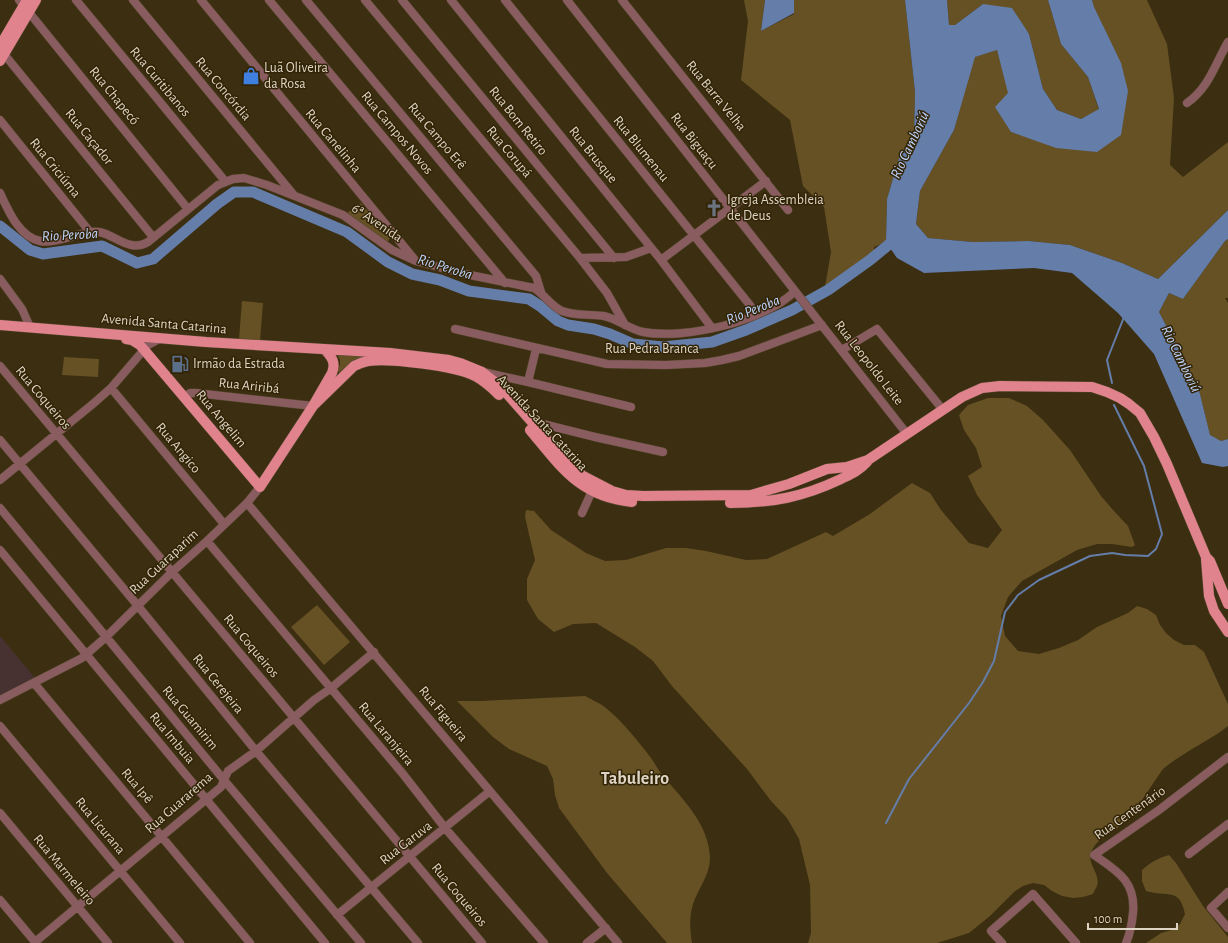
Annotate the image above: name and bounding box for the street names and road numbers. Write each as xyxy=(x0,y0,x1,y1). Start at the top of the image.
street label: Rua Curitibanos xyxy=(127,45,193,119)
street label: Rua Concórdia xyxy=(193,55,254,124)
street label: Rua Barra Velha xyxy=(684,58,749,134)
street label: Rua Chapecó xyxy=(86,64,142,128)
street label: Rua Bom Retiro xyxy=(486,84,550,158)
street label: Rua Campos Novos xyxy=(358,89,436,177)
street label: Rua Campo Erê xyxy=(405,100,469,172)
street label: Rua Caçador xyxy=(62,106,116,168)
street label: Rua Canelinha xyxy=(302,106,364,176)
street label: Rua Biguaçu xyxy=(668,110,720,172)
street label: Rua Blumenau xyxy=(610,114,672,184)
street label: Rua Corupá xyxy=(484,124,535,181)
street label: Rua Brusque xyxy=(566,124,620,186)
street label: Rua Criciúma xyxy=(27,136,83,201)
street label: 6ª Avenida xyxy=(349,201,405,245)
street label: Avenida Santa Catarina xyxy=(101,312,228,337)
street label: Rua Leopoldo Leite xyxy=(832,318,906,408)
street label: Rua Pedra Branca xyxy=(605,342,700,356)
street label: Rua Coqueiros xyxy=(13,364,73,432)
street label: Avenida Santa Catarina xyxy=(494,372,590,474)
street label: Rua Ariribá xyxy=(218,376,281,396)
street label: Rua Angelim xyxy=(193,388,249,450)
street label: Rua Angico xyxy=(153,420,203,476)
street label: Rua Guaraparim xyxy=(127,527,201,597)
street label: Rua Coqueiros xyxy=(221,612,281,680)
street label: Rua Cerejeira xyxy=(190,652,246,717)
street label: Rua Guamirim xyxy=(159,683,221,753)
street label: Rua Figueira xyxy=(416,684,470,745)
street label: Rua Laranjeira xyxy=(356,700,417,769)
street label: Rua Imbuia xyxy=(147,710,198,767)
street label: Rua Ipê xyxy=(119,766,155,806)
street label: Rua Guararema xyxy=(143,770,216,836)
street label: Rua Centenário xyxy=(1092,783,1168,843)
street label: Rua Licurana xyxy=(72,795,128,857)
street label: Rua Garuva xyxy=(377,818,435,867)
street label: Rua Marmeleiro xyxy=(31,832,98,908)
street label: Rua Coqueiros xyxy=(429,861,489,929)

